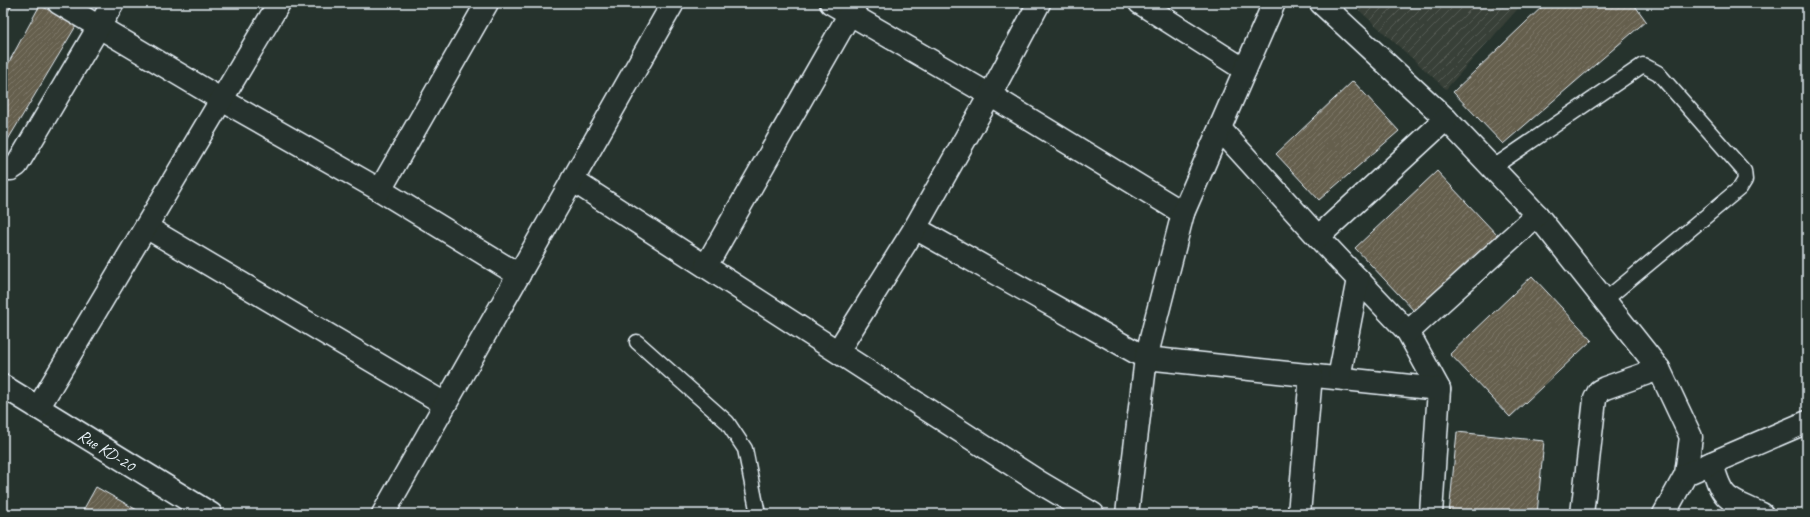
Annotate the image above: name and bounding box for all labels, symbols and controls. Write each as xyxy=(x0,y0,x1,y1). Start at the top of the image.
street label: Rue KD-20 xyxy=(74,425,140,477)

